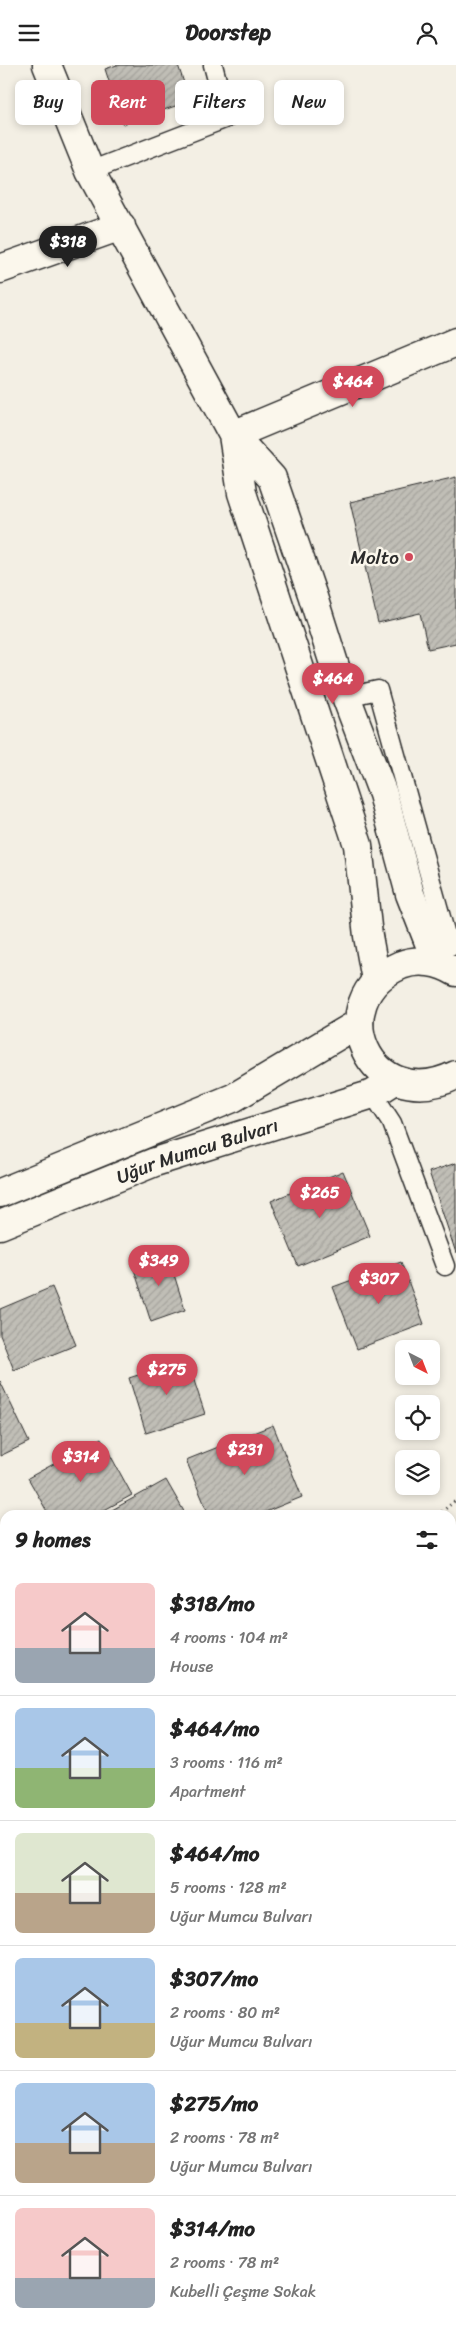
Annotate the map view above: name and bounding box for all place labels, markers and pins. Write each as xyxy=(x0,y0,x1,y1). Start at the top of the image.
pin: $318 xyxy=(38,225,98,268)
pin: $464 xyxy=(323,365,383,408)
place label: Molto xyxy=(350,541,399,574)
marker: Molto xyxy=(403,551,415,563)
pin: $464 xyxy=(303,663,363,705)
pin: $265 xyxy=(290,1177,350,1219)
pin: $349 xyxy=(129,1245,189,1287)
pin: $307 xyxy=(349,1263,409,1305)
pin: $275 xyxy=(137,1353,197,1396)
pin: $231 xyxy=(215,1433,275,1476)
pin: $314 xyxy=(51,1441,111,1483)

